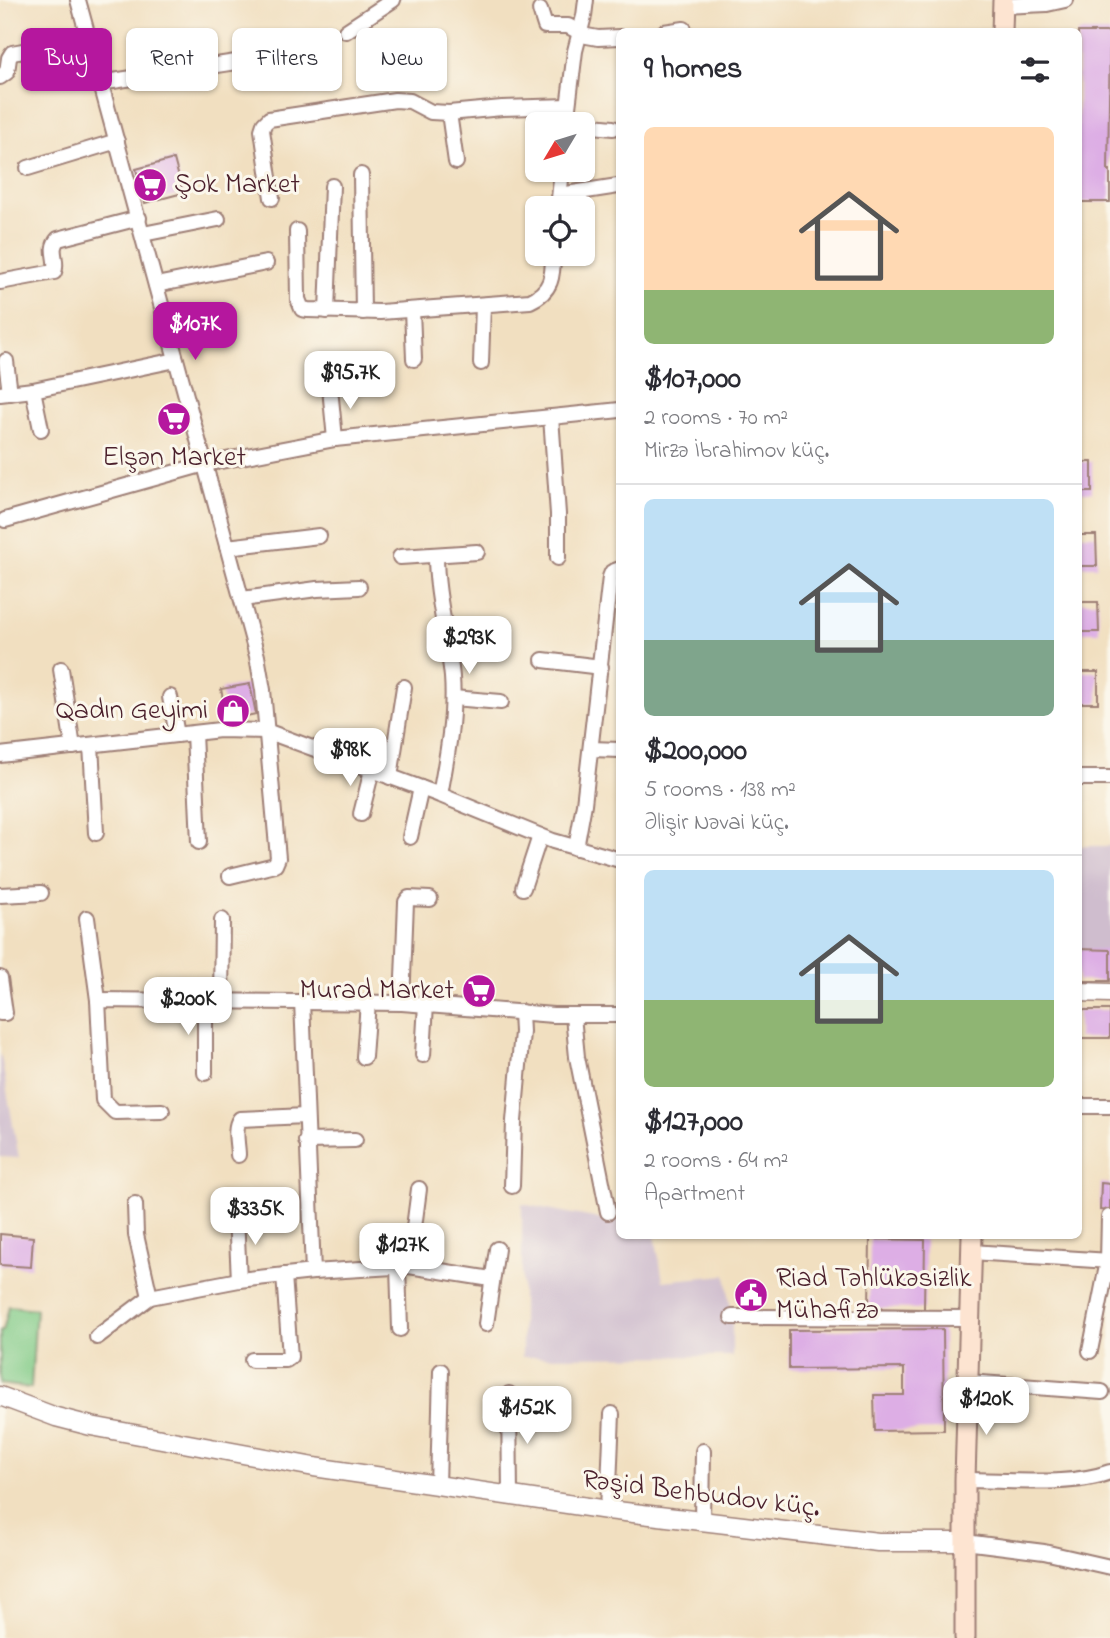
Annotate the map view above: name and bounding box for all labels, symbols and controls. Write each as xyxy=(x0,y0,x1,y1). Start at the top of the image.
chip: Buy xyxy=(21,28,112,91)
chip: Rent xyxy=(126,28,218,91)
chip: Filters xyxy=(232,28,342,91)
chip: New xyxy=(356,28,447,91)
text: 9 homes xyxy=(644,48,742,92)
icon: filters xyxy=(1016,51,1054,89)
north arrow xyxy=(525,112,595,182)
map controls xyxy=(525,112,595,266)
place label: Şok Market xyxy=(174,165,300,206)
supermarket icon: Şok Market xyxy=(131,166,169,204)
icon: home xyxy=(786,173,912,299)
button: locate xyxy=(525,196,595,266)
pin: $107K xyxy=(146,302,244,362)
text: $107K xyxy=(169,308,221,341)
pin: $95.7K xyxy=(293,352,407,411)
text: $95.7K xyxy=(320,357,380,390)
text: $107,000 xyxy=(644,358,741,402)
supermarket icon: Elşən Market xyxy=(155,400,193,438)
text: 2 rooms · 70 m² xyxy=(644,402,788,435)
text: Mirzə İbrahimov küç. xyxy=(644,435,829,468)
place label: Elşən Market xyxy=(102,438,246,479)
icon: home xyxy=(786,545,912,671)
pin: $293K xyxy=(420,616,518,676)
text: $293K xyxy=(443,622,495,655)
place label: Qadın Geyimi xyxy=(56,691,208,732)
shop icon: Qadın Geyimi xyxy=(214,692,252,730)
pin: $98K xyxy=(309,728,391,788)
text: $200,000 xyxy=(644,730,747,774)
text: $98K xyxy=(330,734,370,767)
text: 5 rooms · 138 m² xyxy=(644,774,796,807)
text: Əlişir Nəvai küç. xyxy=(644,807,789,840)
icon: home xyxy=(786,916,912,1042)
place label: Murad Market xyxy=(300,971,454,1012)
supermarket icon: Murad Market xyxy=(460,972,498,1010)
pin: $200K xyxy=(139,978,237,1037)
text: $200K xyxy=(160,983,216,1016)
text: $127,000 xyxy=(644,1101,743,1145)
text: 2 rooms · 64 m² xyxy=(644,1145,788,1178)
text: Apartment xyxy=(644,1178,745,1211)
pin: $335K xyxy=(206,1188,304,1247)
text: $335K xyxy=(226,1193,284,1226)
pin: $127K xyxy=(353,1224,451,1283)
text: $127K xyxy=(375,1229,429,1262)
place label: Riad Təhlükəsizlik Mühafizə xyxy=(776,1259,972,1332)
public building icon: Riad Təhlükəsizlik Mühafizə xyxy=(732,1276,770,1314)
pin: $120K xyxy=(937,1378,1035,1437)
text: $120K xyxy=(959,1383,1013,1416)
pin: $152K xyxy=(478,1386,576,1446)
text: $152K xyxy=(499,1392,555,1425)
street label: Rəşid Behbudov küç. xyxy=(580,1460,822,1530)

